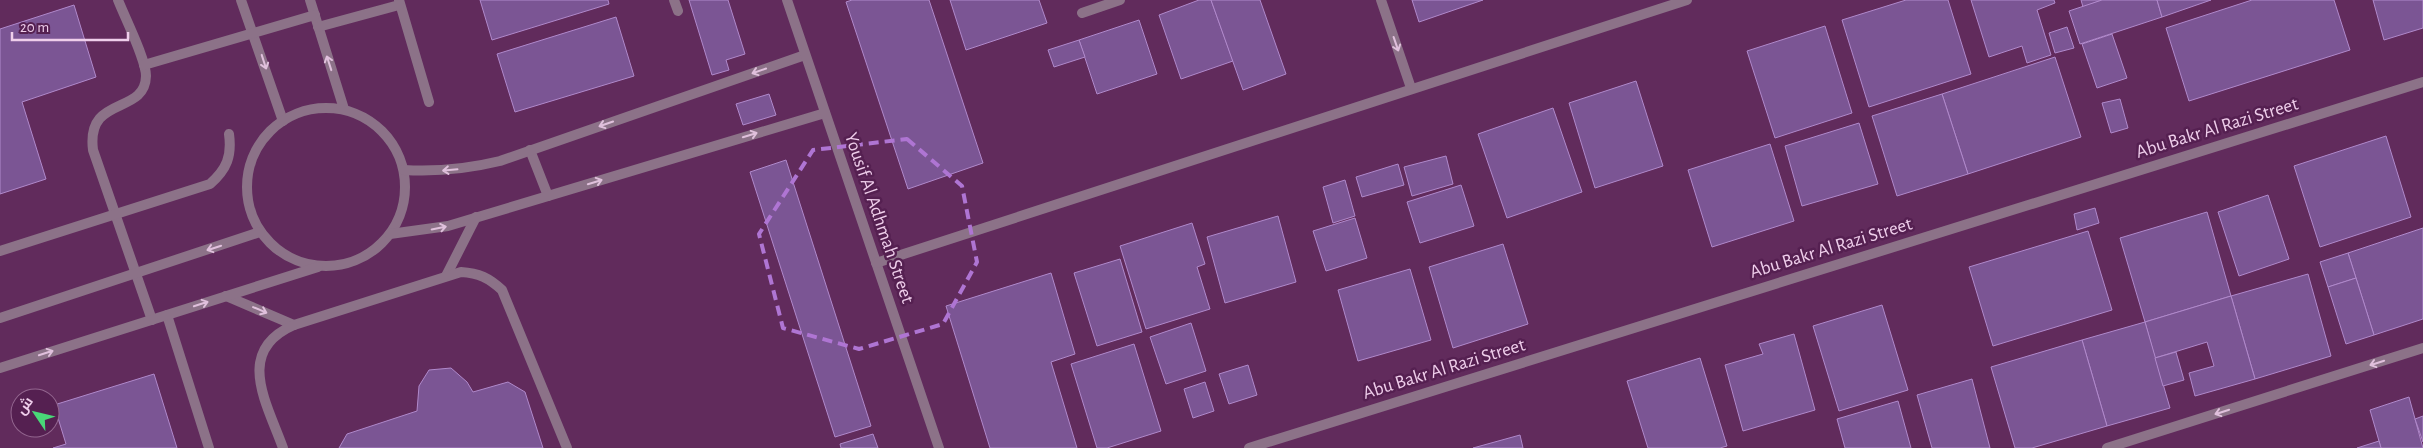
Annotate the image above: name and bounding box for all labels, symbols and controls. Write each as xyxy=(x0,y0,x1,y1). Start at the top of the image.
scale bar xyxy=(12,10,129,42)
text: 20 m xyxy=(20,20,49,35)
one-way arrow xyxy=(1392,36,1401,51)
one-way arrow xyxy=(259,54,269,70)
one-way arrow xyxy=(324,55,334,71)
one-way arrow xyxy=(752,67,767,76)
street label: Abu Bakr Al Razi Street xyxy=(2134,94,2300,162)
one-way arrow xyxy=(598,120,614,129)
one-way arrow xyxy=(742,130,758,140)
street label: Yousif Al Adhmah Street xyxy=(841,130,917,306)
one-way arrow xyxy=(443,166,459,175)
one-way arrow xyxy=(586,177,602,187)
street label: Abu Bakr Al Razi Street xyxy=(1748,214,1914,282)
one-way arrow xyxy=(430,223,446,232)
one-way arrow xyxy=(206,243,222,253)
one-way arrow xyxy=(193,298,209,308)
one-way arrow xyxy=(252,306,267,316)
street label: Abu Bakr Al Razi Street xyxy=(1361,335,1527,403)
one-way arrow xyxy=(38,348,54,358)
one-way arrow xyxy=(2369,359,2385,368)
north arrow xyxy=(10,388,60,438)
text: ش xyxy=(13,394,37,418)
one-way arrow xyxy=(2214,408,2230,417)

